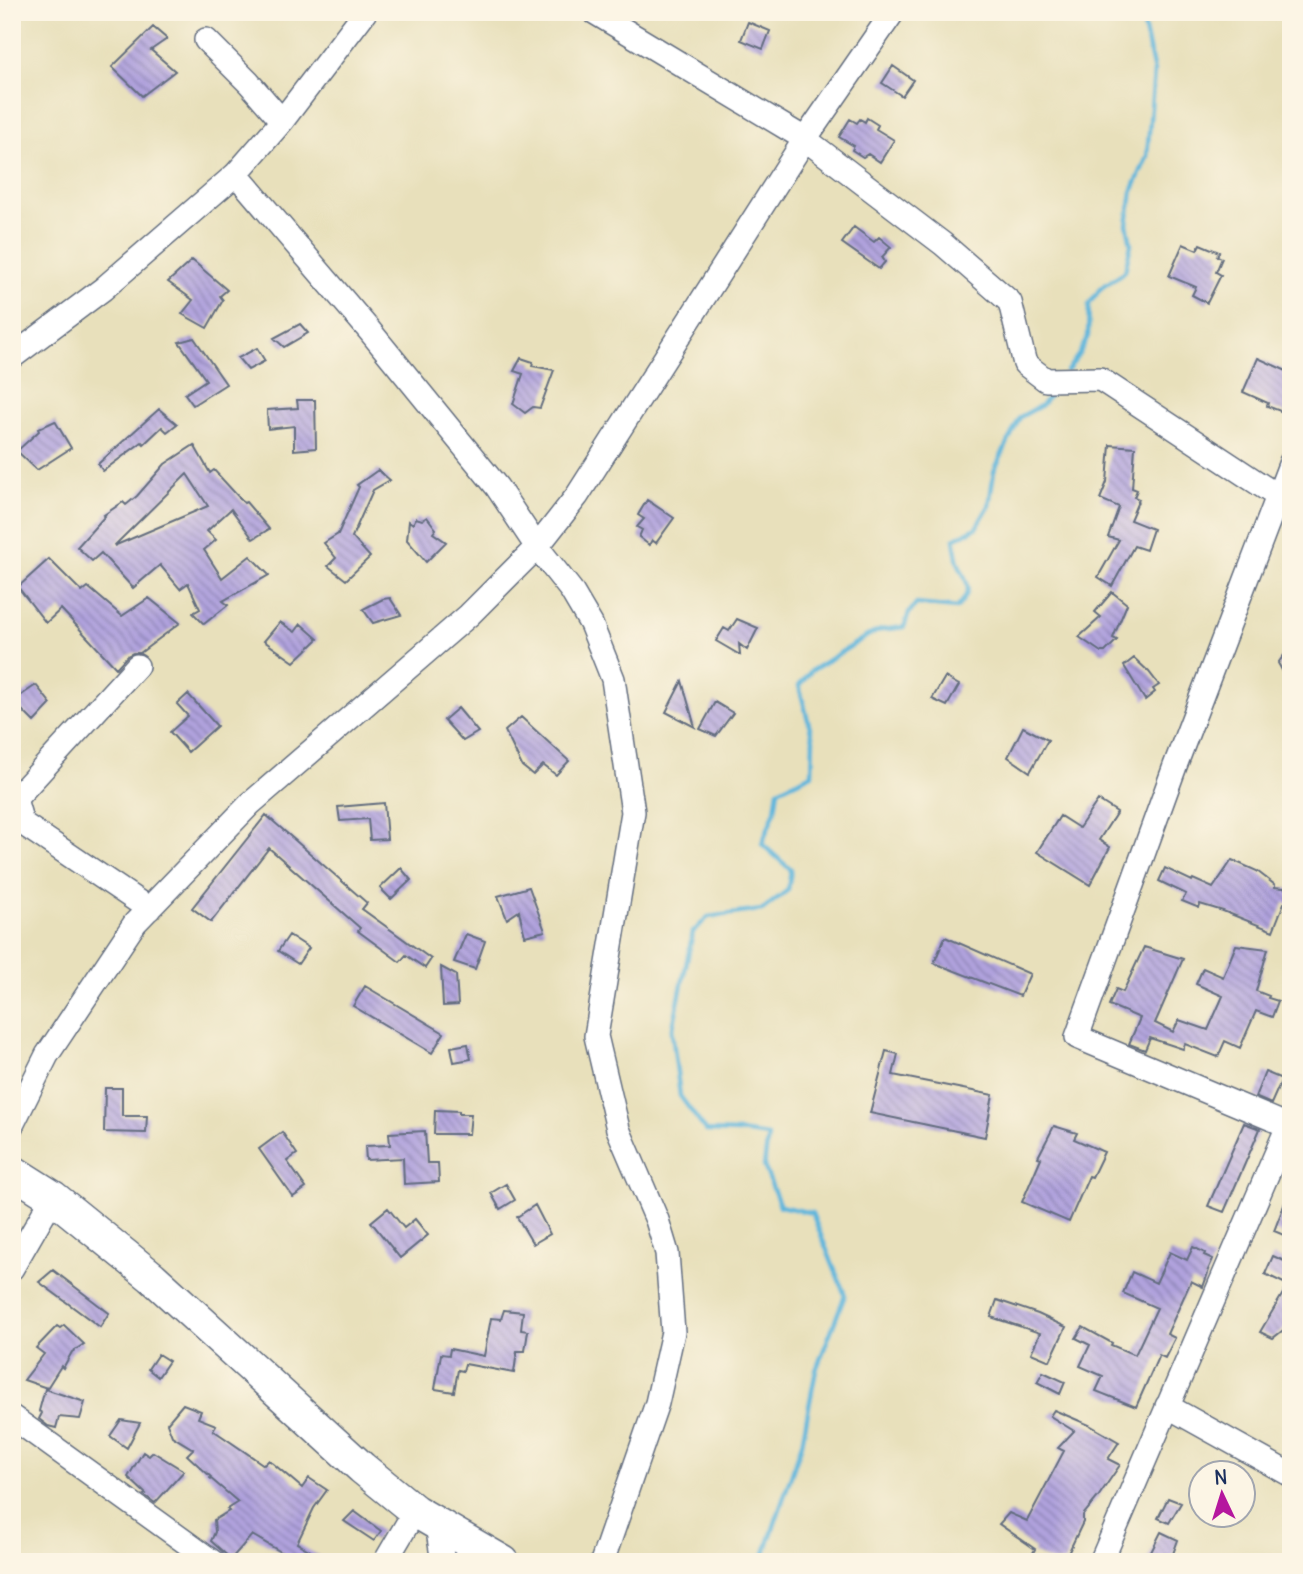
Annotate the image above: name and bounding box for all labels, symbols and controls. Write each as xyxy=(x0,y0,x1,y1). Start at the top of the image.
north arrow xyxy=(1188,1458,1258,1528)
text: N xyxy=(1213,1465,1228,1489)

